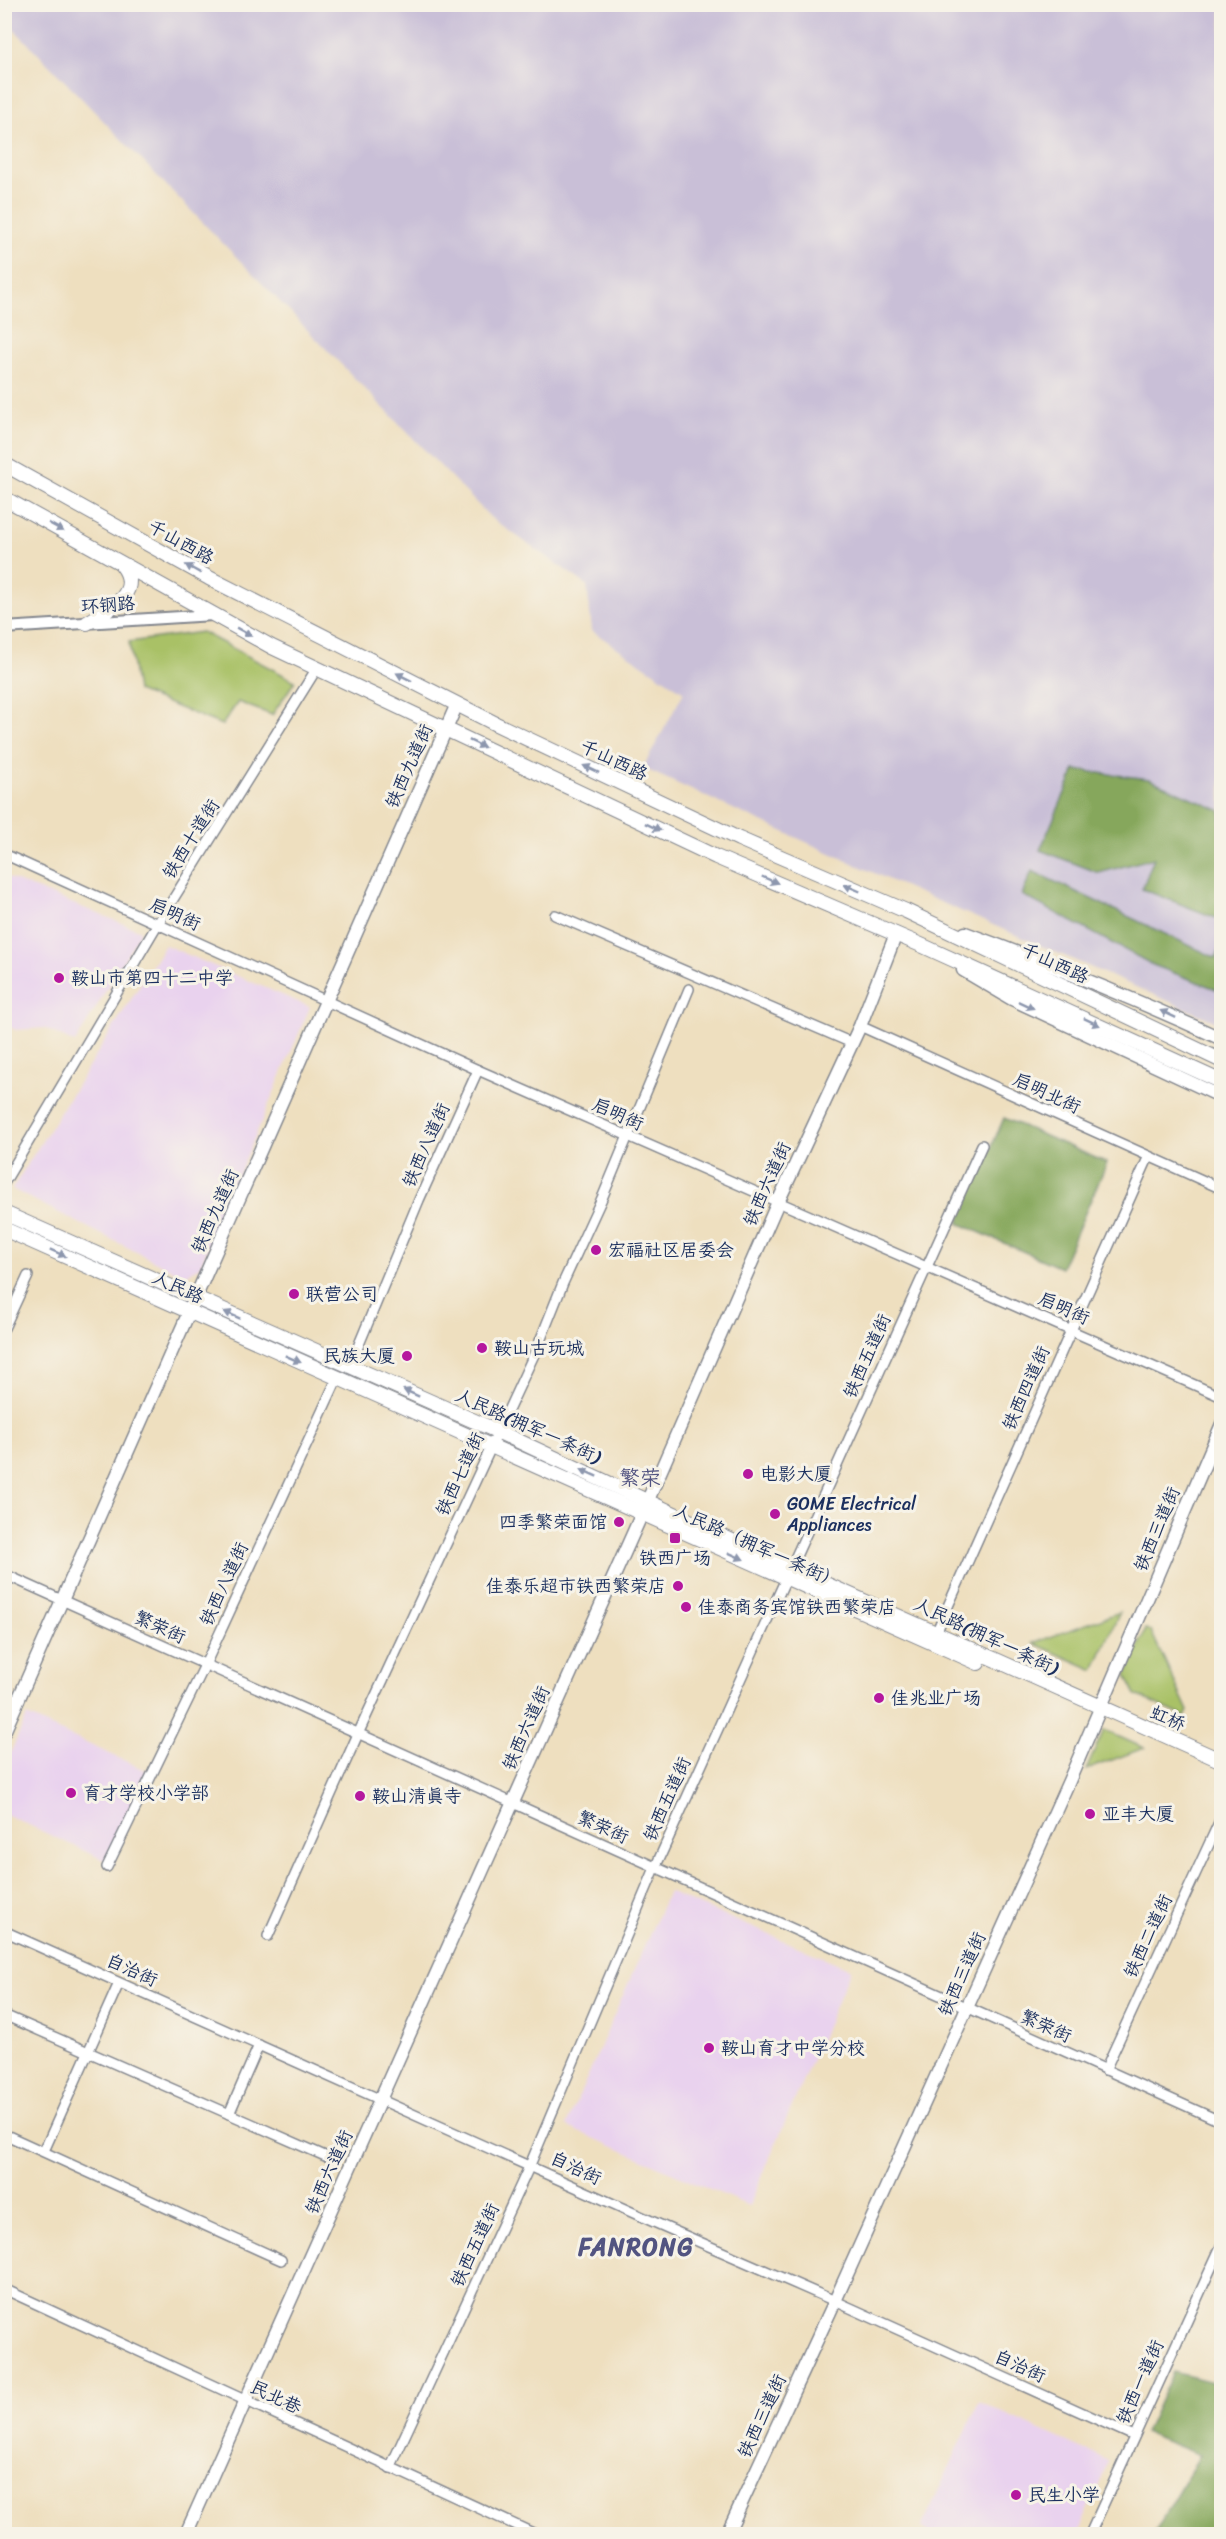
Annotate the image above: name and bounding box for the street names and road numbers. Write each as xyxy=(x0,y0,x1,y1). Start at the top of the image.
street label: 千山西路 xyxy=(142,511,220,573)
street label: 环钢路 xyxy=(80,587,136,623)
street label: 铁西九道街 xyxy=(376,718,442,814)
street label: 千山西路 xyxy=(575,730,653,790)
street label: 铁西十道街 xyxy=(154,792,228,886)
street label: 启明街 xyxy=(144,888,206,940)
street label: 千山西路 xyxy=(1016,933,1094,993)
street label: 启明北街 xyxy=(1008,1063,1086,1123)
street label: 启明街 xyxy=(587,1088,649,1140)
street label: 铁西八道街 xyxy=(393,1097,459,1193)
street label: 铁西六道街 xyxy=(734,1136,800,1232)
street label: 铁西九道街 xyxy=(182,1163,248,1259)
street label: 人民路 xyxy=(147,1261,209,1313)
street label: 启明街 xyxy=(1033,1282,1095,1334)
street label: 铁西五道街 xyxy=(834,1308,900,1404)
street label: 铁西四道街 xyxy=(993,1340,1059,1436)
street label: 人民路(拥军一条街) xyxy=(450,1380,608,1473)
street label: 铁西七道街 xyxy=(426,1426,494,1522)
street label: 铁西三道街 xyxy=(1125,1481,1189,1577)
street label: 人民路（拥军一条街） xyxy=(668,1495,846,1597)
street label: 铁西八道街 xyxy=(190,1536,258,1632)
street label: 人民路(拥军一条街) xyxy=(908,1588,1065,1684)
street label: 繁荣街 xyxy=(129,1601,191,1653)
street label: 铁西六道街 xyxy=(493,1680,559,1776)
street label: 虹桥 xyxy=(1145,1696,1191,1740)
street label: 铁西五道街 xyxy=(634,1751,700,1847)
street label: 繁荣街 xyxy=(572,1801,634,1853)
street label: 铁西二道街 xyxy=(1114,1888,1182,1984)
street label: 铁西三道街 xyxy=(929,1926,995,2022)
street label: 自治街 xyxy=(101,1944,163,1996)
street label: 繁荣街 xyxy=(1015,2000,1077,2052)
street label: 铁西六道街 xyxy=(296,2124,362,2220)
street label: 自治街 xyxy=(545,2142,607,2194)
street label: 铁西五道街 xyxy=(441,2197,509,2293)
street label: 铁西一道街 xyxy=(1107,2334,1173,2430)
street label: 自治街 xyxy=(989,2340,1051,2392)
street label: 铁西三道街 xyxy=(728,2368,796,2464)
street label: 民北巷 xyxy=(245,2371,307,2423)

